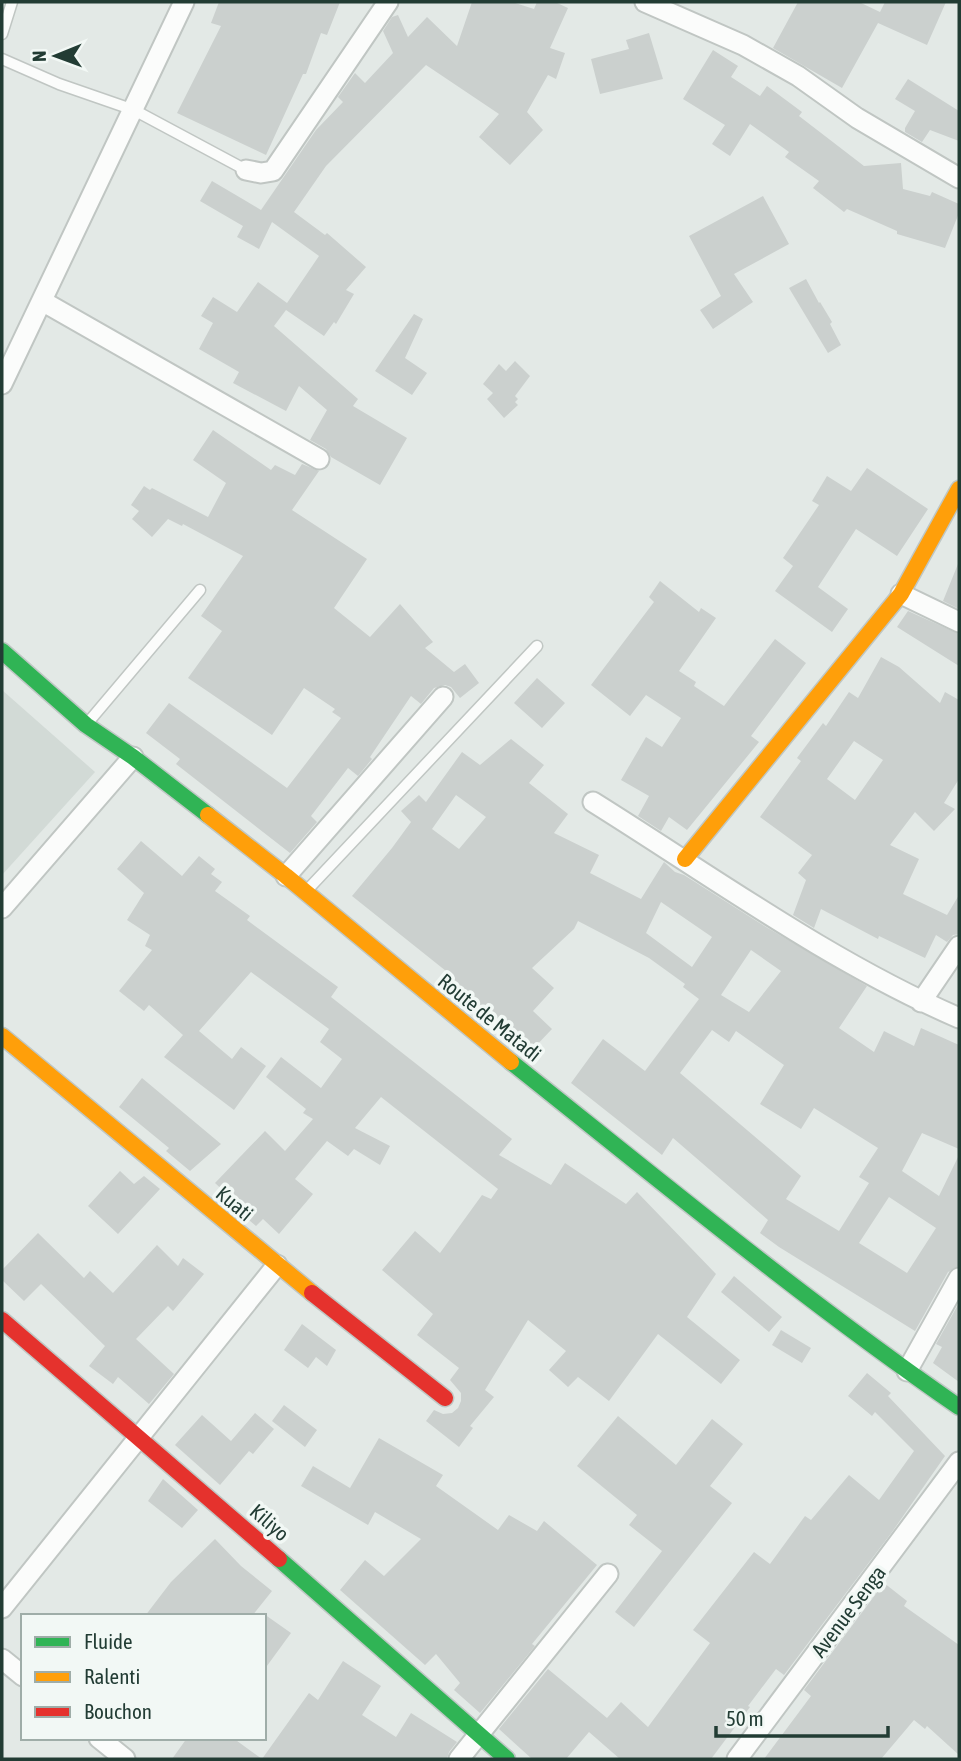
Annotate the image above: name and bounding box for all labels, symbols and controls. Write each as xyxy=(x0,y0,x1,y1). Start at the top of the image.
north arrow xyxy=(21,21,91,91)
text: N xyxy=(28,50,50,62)
street label: Route de Matadi xyxy=(434,968,546,1066)
street label: Kuati xyxy=(212,1181,258,1225)
street label: Kiliyo xyxy=(246,1499,294,1545)
street label: Avenue Senga xyxy=(806,1561,890,1661)
legend xyxy=(21,1614,266,1740)
text: Fluide xyxy=(84,1629,133,1653)
text: Ralenti xyxy=(84,1664,140,1688)
scale bar xyxy=(716,1694,888,1738)
text: Bouchon xyxy=(84,1699,152,1723)
text: 50 m xyxy=(726,1706,764,1730)

